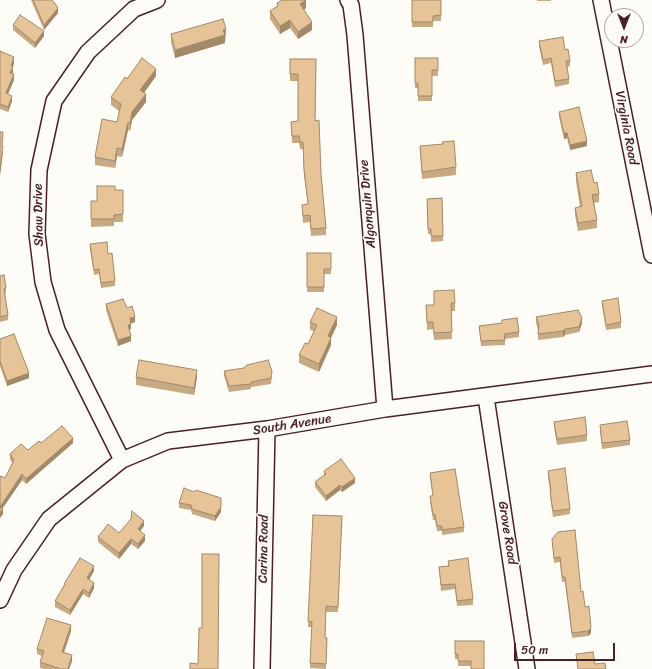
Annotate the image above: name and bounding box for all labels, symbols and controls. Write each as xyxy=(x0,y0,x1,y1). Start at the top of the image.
north arrow xyxy=(604,8,644,48)
text: N xyxy=(620,30,628,49)
street label: Virginia Road xyxy=(611,90,641,166)
street label: Algonquin Drive xyxy=(356,159,380,249)
street label: Shaw Drive xyxy=(31,183,47,247)
street label: South Avenue xyxy=(252,411,332,439)
street label: Grove Road xyxy=(494,500,520,566)
street label: Carina Road xyxy=(256,515,272,583)
scale bar xyxy=(516,635,617,661)
text: 50 m xyxy=(521,639,548,661)

